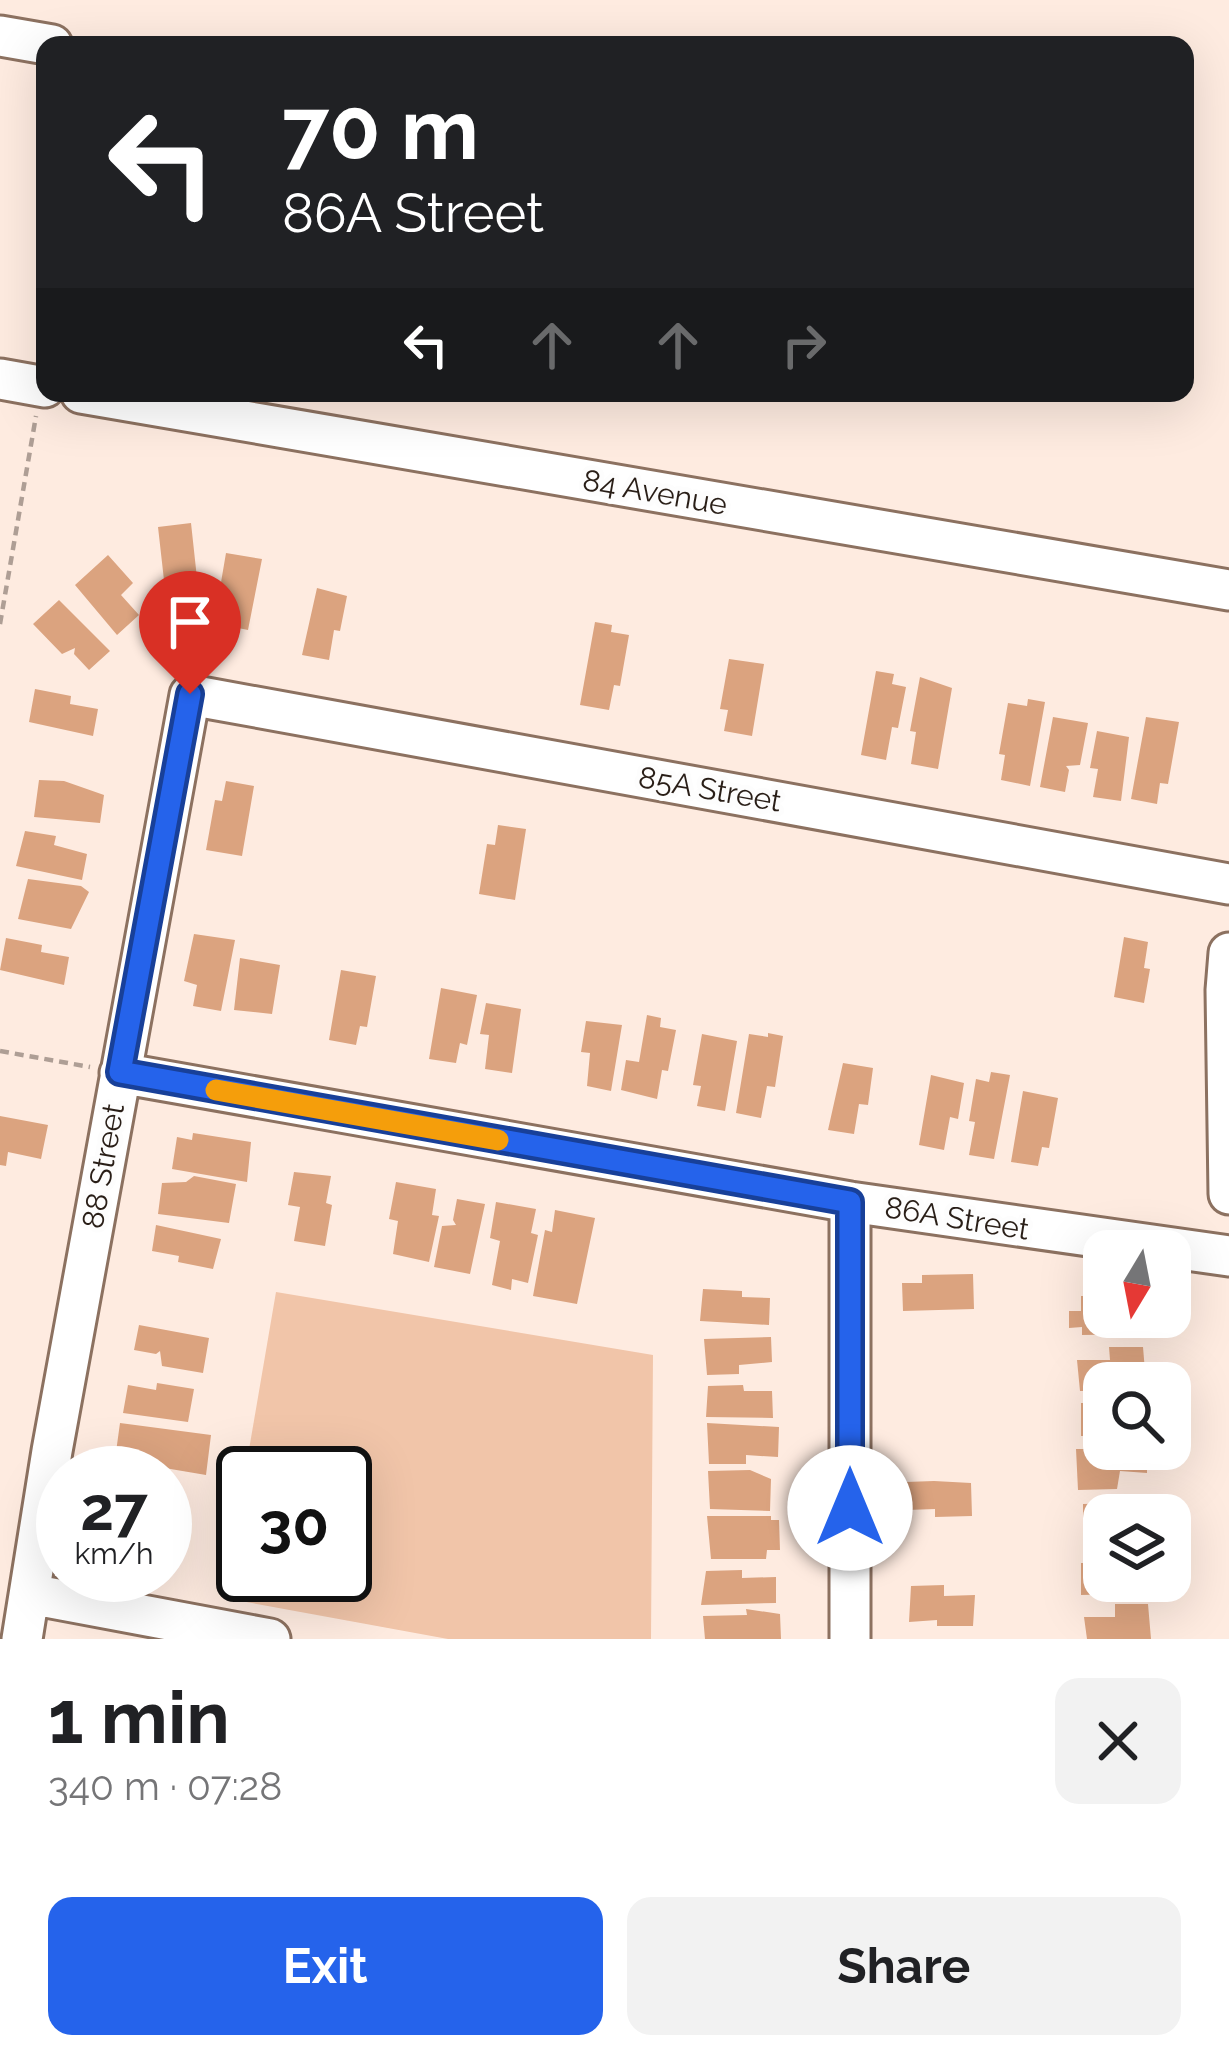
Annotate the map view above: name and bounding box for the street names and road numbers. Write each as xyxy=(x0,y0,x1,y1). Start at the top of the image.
street label: 84 Avenue xyxy=(580,462,730,522)
street label: 85A Street xyxy=(636,759,784,819)
street label: 88 Street xyxy=(75,1101,131,1231)
street label: 86A Street xyxy=(882,1189,1032,1247)

